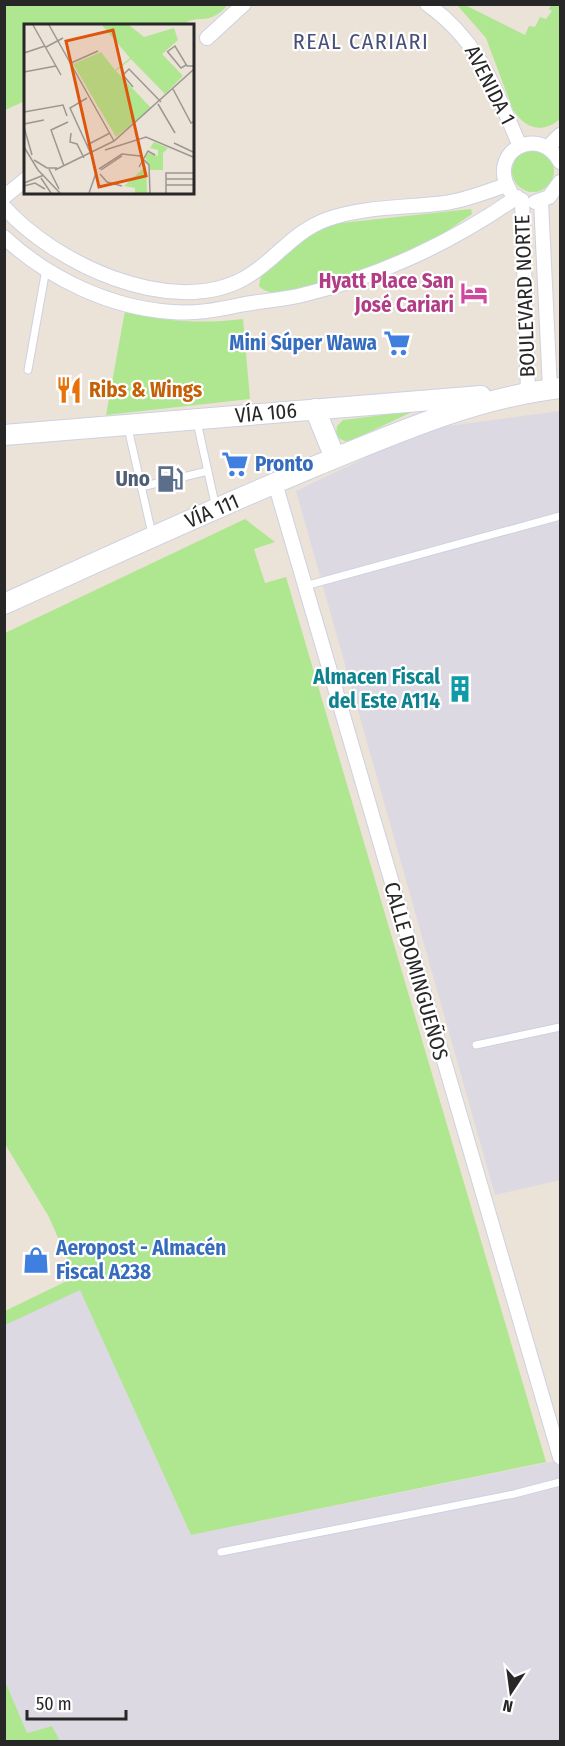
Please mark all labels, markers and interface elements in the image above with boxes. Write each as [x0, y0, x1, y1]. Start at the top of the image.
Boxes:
inset map [24, 24, 194, 194]
district label: REAL CARIARI [293, 28, 429, 55]
street label: AVENIDA 1 [459, 41, 521, 129]
street label: BOULEVARD NORTE [509, 214, 541, 378]
place label: Hyatt Place San José Cariari [319, 268, 454, 318]
hotel icon: Hyatt Place San José Cariari [459, 278, 489, 308]
supermarket icon: Mini Súper Wawa [382, 328, 412, 358]
place label: Mini Súper Wawa [229, 330, 377, 356]
restaurant icon: Ribs & Wings [54, 375, 84, 405]
place label: Ribs & Wings [89, 377, 202, 403]
street label: VÍA 106 [234, 397, 298, 429]
supermarket icon: Pronto [220, 449, 250, 479]
place label: Pronto [255, 451, 314, 477]
fuel station icon: Uno [155, 464, 185, 494]
place label: Uno [115, 466, 150, 492]
street label: VÍA 111 [181, 488, 243, 534]
place label: Almacen Fiscal del Este A114 [312, 664, 440, 714]
building icon: Almacen Fiscal del Este A114 [445, 674, 475, 704]
street label: CALLE DOMINGUEÑOS [378, 879, 454, 1063]
place label: Aeropost - Almacén Fiscal A238 [55, 1235, 226, 1285]
shop icon: Aeropost - Almacén Fiscal A238 [21, 1245, 51, 1275]
north arrow [481, 1662, 541, 1722]
scale bar [27, 1683, 126, 1721]
text: 50 m [36, 1693, 72, 1715]
text: N [501, 1696, 515, 1716]

